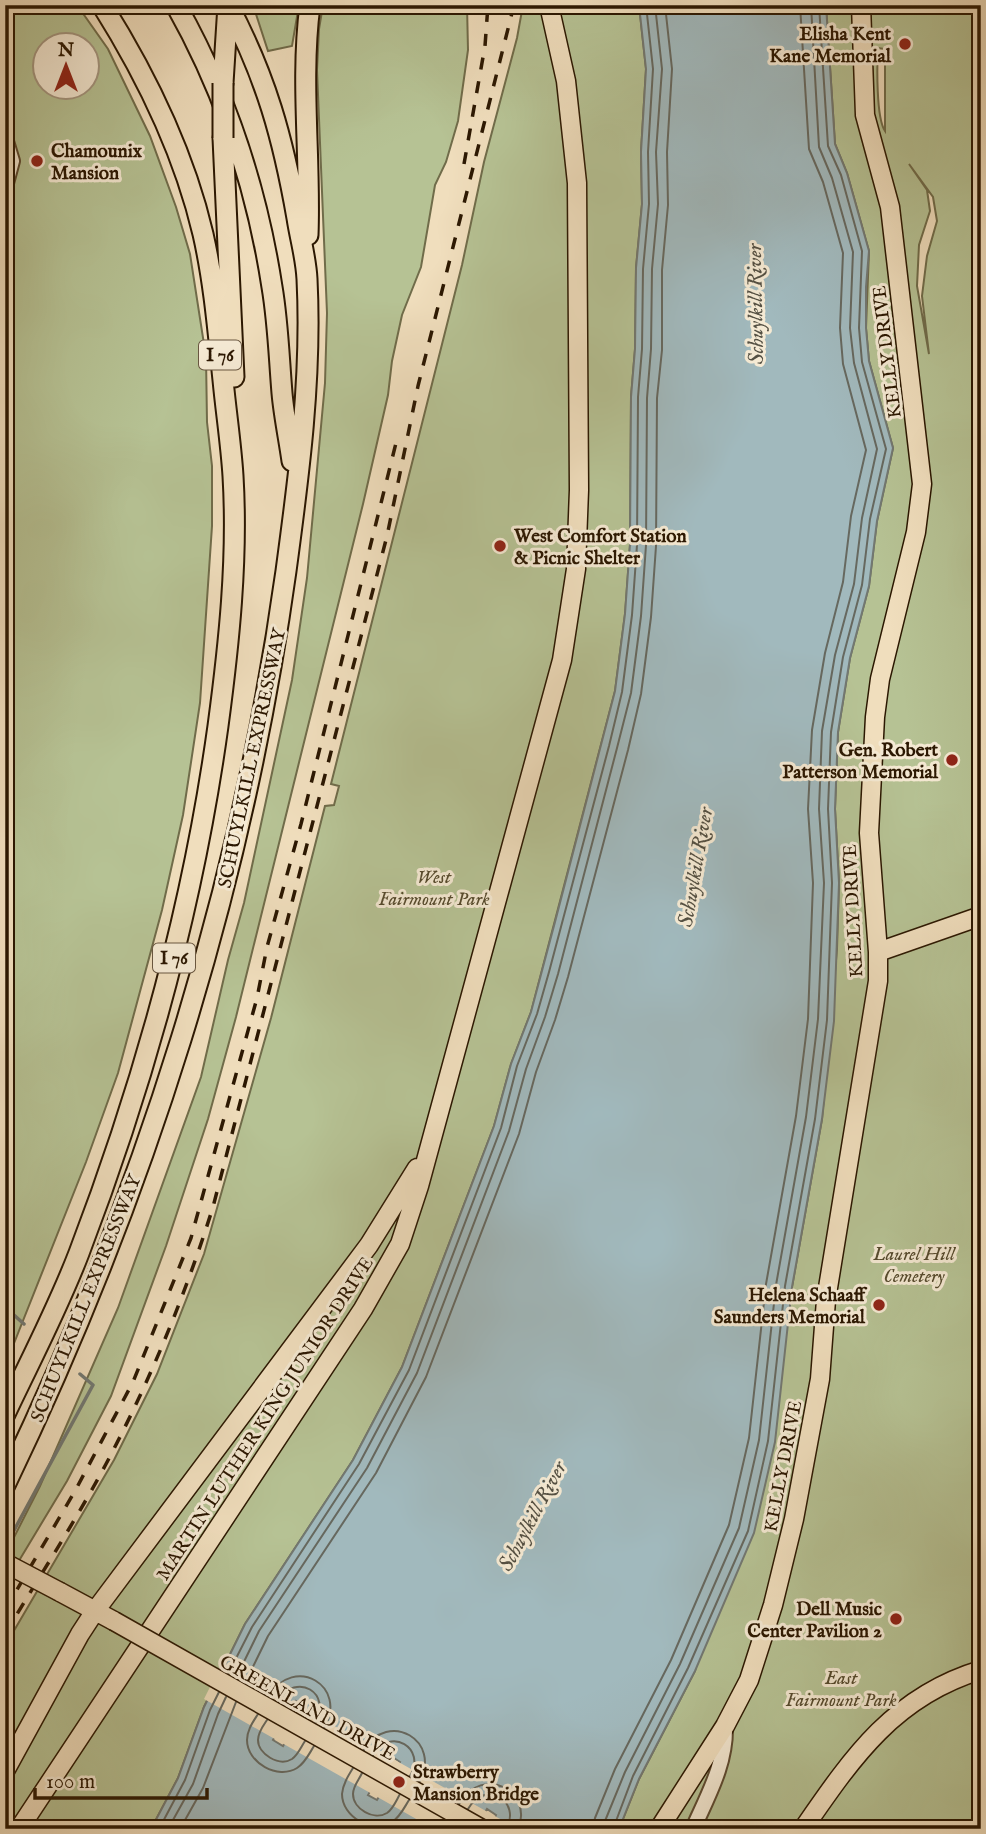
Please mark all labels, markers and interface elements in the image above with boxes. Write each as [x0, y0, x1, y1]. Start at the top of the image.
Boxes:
place label: Elisha Kent Kane Memorial [769, 23, 892, 69]
north arrow [32, 32, 102, 102]
marker: Elisha Kent Kane Memorial [897, 36, 913, 52]
text: N [57, 39, 75, 63]
place label: Chamounix Mansion [51, 140, 143, 186]
marker: Chamounix Mansion [29, 153, 45, 169]
water label: Schuylkill River [742, 243, 771, 365]
street label: KELLY DRIVE [868, 284, 908, 420]
road number: I 76 [199, 340, 241, 370]
place label: West Comfort Station & Picnic Shelter [513, 525, 687, 571]
marker: West Comfort Station & Picnic Shelter [492, 538, 508, 554]
street label: SCHUYLKILL EXPRESSWAY [214, 625, 292, 890]
place label: Gen. Robert Patterson Memorial [782, 739, 939, 785]
marker: Gen. Robert Patterson Memorial [944, 752, 960, 768]
water label: Schuylkill River [673, 805, 720, 929]
street label: KELLY DRIVE [839, 844, 869, 978]
park label: West Fairmount Park [378, 866, 490, 912]
road number: I 76 [153, 944, 195, 973]
street label: SCHUYLKILL EXPRESSWAY [26, 1170, 148, 1426]
park label: Laurel Hill Cemetery [872, 1243, 956, 1289]
street label: MARTIN LUTHER KING JUNIOR DRIVE [152, 1253, 380, 1586]
place label: Helena Schaaff Saunders Memorial [714, 1284, 868, 1330]
marker: Helena Schaaff Saunders Memorial [871, 1297, 887, 1313]
street label: KELLY DRIVE [759, 1399, 808, 1534]
water label: Schuylkill River [493, 1456, 574, 1576]
place label: Dell Music Center Pavilion 2 [747, 1598, 882, 1644]
marker: Dell Music Center Pavilion 2 [888, 1611, 904, 1627]
street label: GREENLAND DRIVE [215, 1650, 399, 1767]
park label: East Fairmount Park [785, 1667, 897, 1713]
scale bar [35, 1757, 206, 1801]
place label: Strawberry Mansion Bridge [413, 1761, 539, 1807]
text: 100 m [46, 1769, 95, 1796]
marker: Strawberry Mansion Bridge [391, 1774, 407, 1790]

